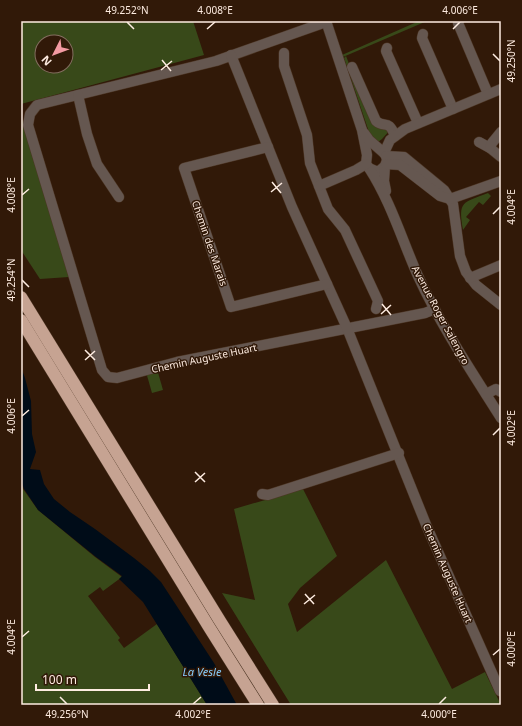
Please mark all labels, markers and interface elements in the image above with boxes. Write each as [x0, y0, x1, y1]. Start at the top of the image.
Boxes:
text: 49.252°N [105, 3, 149, 17]
text: 4.008°E [197, 3, 233, 17]
text: 4.006°E [442, 3, 478, 17]
north arrow [34, 34, 74, 74]
text: 49.250°N [504, 39, 518, 83]
text: N [38, 53, 55, 69]
text: 4.008°E [4, 177, 18, 213]
text: 4.004°E [504, 189, 518, 225]
street label: Chemin des Marais [189, 198, 231, 288]
text: 49.254°N [4, 258, 18, 302]
street label: Avenue Roger Salengro [409, 263, 473, 367]
street label: Chemin Auguste Huart [150, 340, 258, 376]
text: 4.006°E [4, 398, 18, 434]
text: 4.002°E [504, 410, 518, 446]
street label: Chemin Auguste Huart [420, 521, 476, 625]
text: 4.004°E [4, 619, 18, 655]
text: 4.000°E [504, 631, 518, 667]
water label: La Vesle [183, 664, 222, 679]
scale bar [36, 666, 149, 692]
text: 100 m [42, 671, 77, 688]
text: 49.256°N [45, 707, 89, 721]
text: 4.002°E [175, 707, 211, 721]
text: 4.000°E [421, 707, 457, 721]

